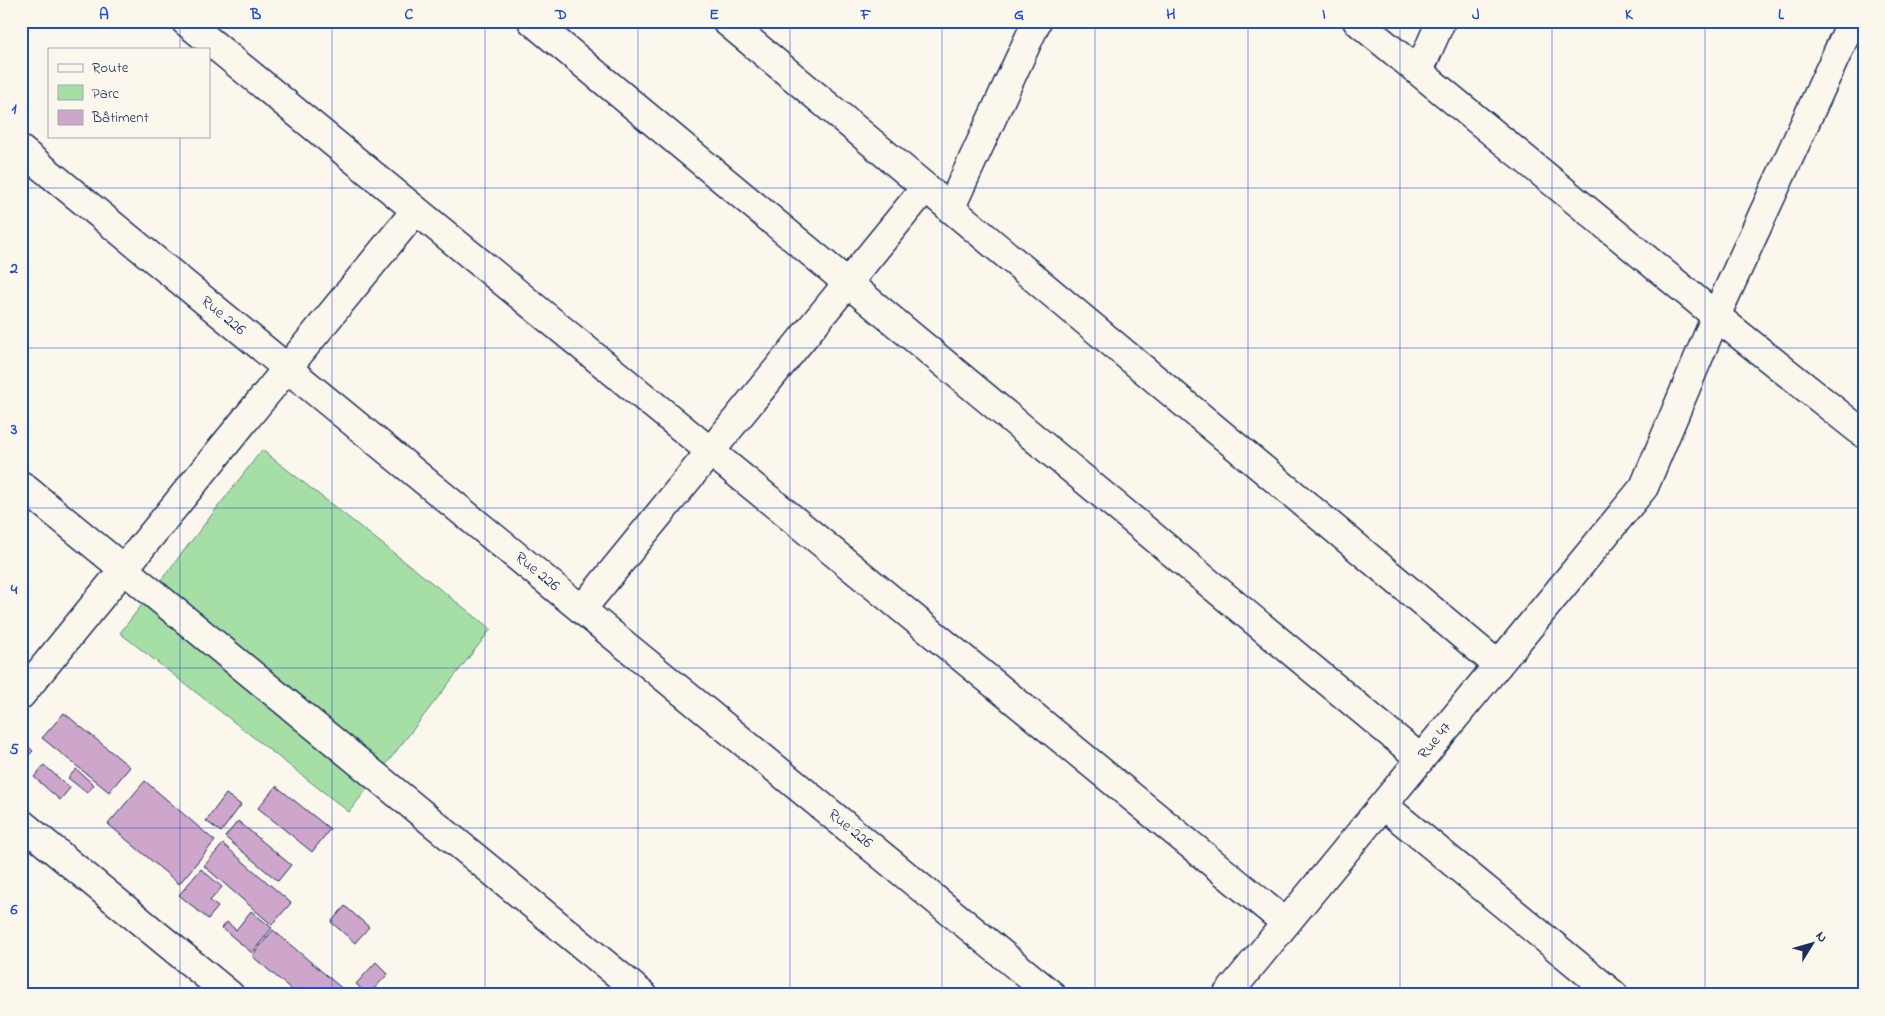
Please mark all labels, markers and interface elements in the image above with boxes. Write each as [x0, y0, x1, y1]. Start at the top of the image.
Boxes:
text: A [99, 3, 109, 27]
text: B [250, 3, 262, 27]
text: C [405, 3, 414, 27]
text: D [554, 3, 567, 27]
text: E [709, 3, 719, 27]
text: F [860, 3, 872, 27]
text: G [1014, 3, 1024, 27]
text: H [1166, 3, 1176, 27]
text: I [1322, 3, 1326, 27]
text: J [1472, 3, 1480, 27]
text: K [1625, 3, 1634, 27]
text: L [1778, 3, 1785, 27]
legend [48, 48, 210, 138]
text: Route [92, 57, 129, 79]
text: Parc [92, 83, 120, 105]
text: 1 [11, 97, 17, 121]
text: Bâtiment [91, 107, 149, 129]
text: 2 [9, 257, 18, 281]
street label: Rue 226 [195, 290, 251, 342]
text: 3 [10, 418, 18, 442]
street label: Rue 226 [509, 546, 565, 598]
text: 4 [10, 578, 18, 602]
street label: Rue 47 [1412, 717, 1458, 765]
text: 5 [9, 738, 19, 762]
street label: Rue 226 [822, 803, 878, 855]
text: 6 [9, 898, 18, 922]
north arrow [1788, 918, 1838, 968]
text: N [1810, 927, 1832, 947]

